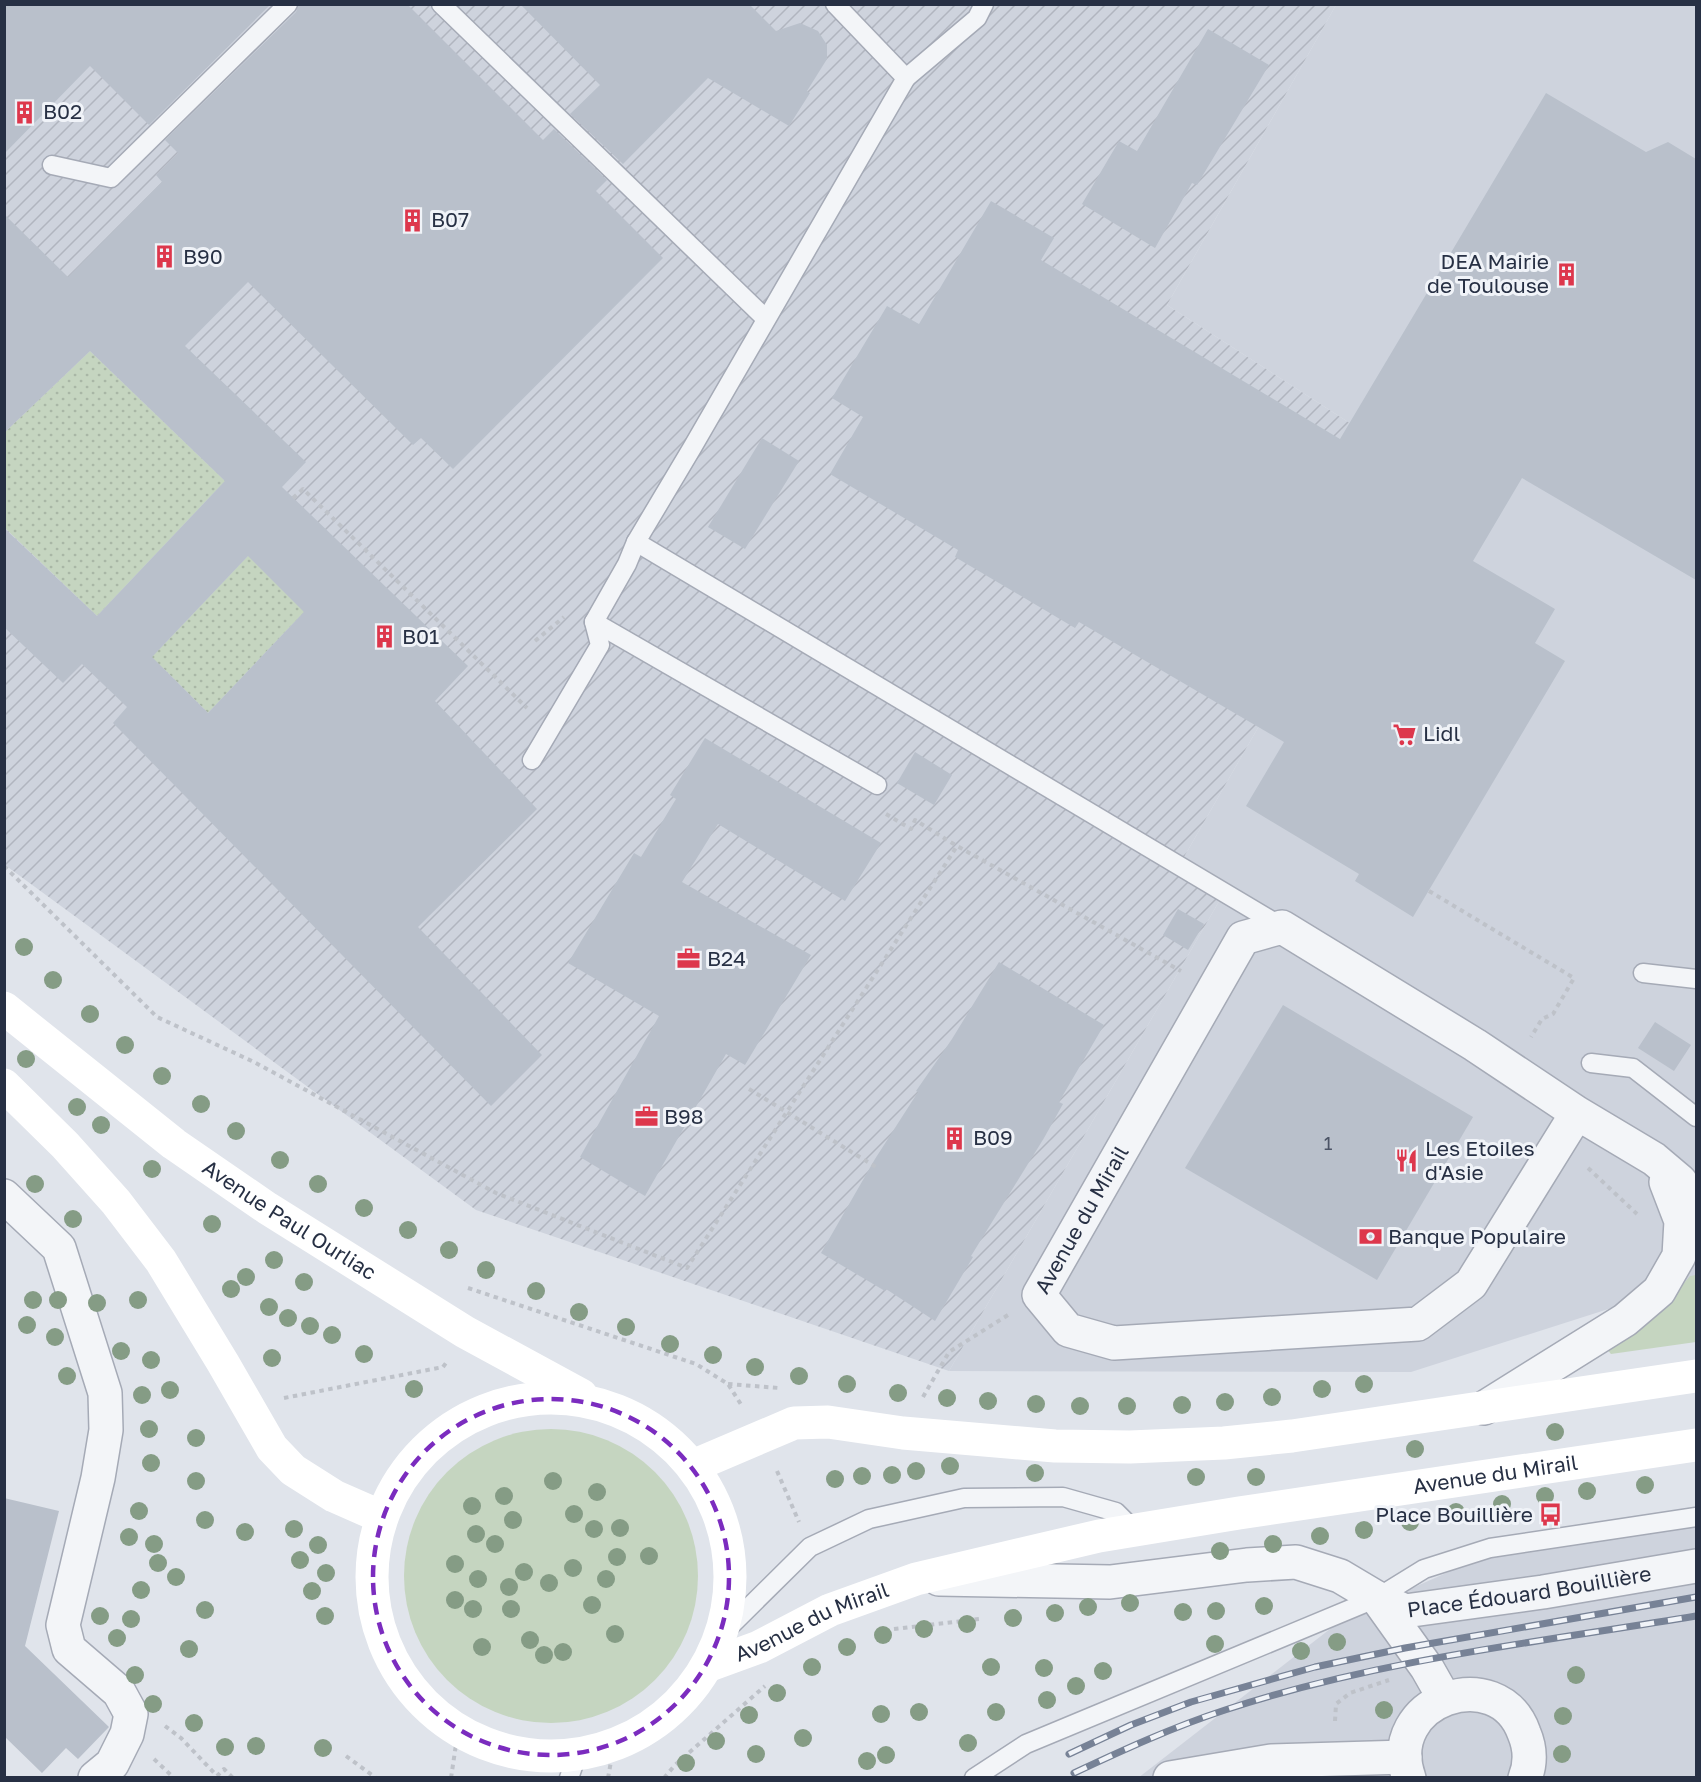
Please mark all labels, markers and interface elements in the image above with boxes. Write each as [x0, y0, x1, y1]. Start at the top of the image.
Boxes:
place label: B02 [43, 98, 82, 124]
building icon: B02 [12, 99, 38, 125]
place label: B07 [431, 206, 469, 232]
building icon: B07 [400, 207, 426, 233]
place label: B90 [183, 243, 223, 269]
building icon: B90 [152, 244, 178, 270]
place label: DEA Mairie de Toulouse [1427, 248, 1549, 298]
building icon: DEA Mairie de Toulouse [1554, 261, 1580, 287]
place label: B01 [402, 623, 439, 649]
building icon: B01 [371, 624, 397, 650]
place label: Lidl [1423, 720, 1460, 746]
supermarket icon: Lidl [1392, 721, 1418, 747]
place label: B24 [707, 945, 746, 971]
office icon: B24 [676, 946, 702, 972]
place label: B98 [664, 1103, 704, 1129]
office icon: B98 [633, 1104, 659, 1130]
place label: B09 [973, 1124, 1013, 1150]
building icon: B09 [942, 1125, 968, 1151]
house number: 1 [1324, 1132, 1333, 1154]
place label: Les Etoiles d'Asie [1425, 1135, 1535, 1185]
street label: Avenue du Mirail [1029, 1141, 1134, 1298]
restaurant icon: Les Etoiles d'Asie [1394, 1148, 1420, 1174]
street label: Avenue Paul Ourliac [198, 1154, 381, 1285]
place label: Banque Populaire [1388, 1223, 1566, 1249]
bank icon: Banque Populaire [1357, 1224, 1383, 1250]
street label: Avenue du Mirail [1411, 1449, 1579, 1499]
place label: Place Bouillière [1375, 1501, 1533, 1527]
bus stop icon: Place Bouillière [1538, 1502, 1564, 1528]
street label: Place Édouard Bouillière [1405, 1560, 1653, 1623]
street label: Avenue du Mirail [731, 1576, 892, 1667]

